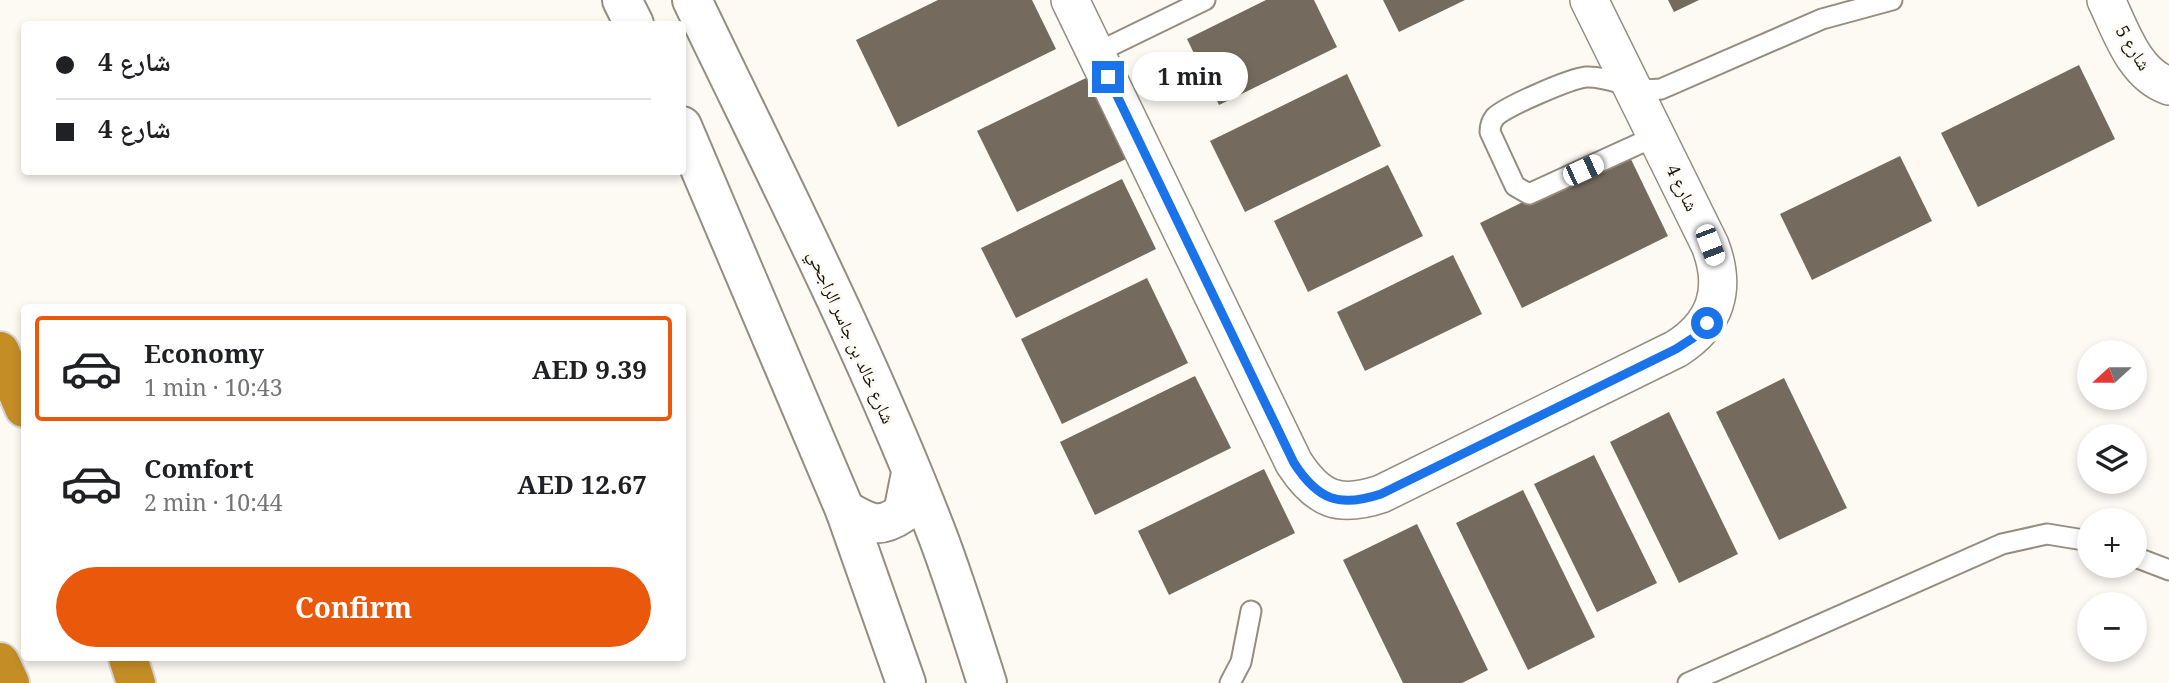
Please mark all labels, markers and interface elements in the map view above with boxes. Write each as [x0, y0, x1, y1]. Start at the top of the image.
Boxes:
street label: شارع 5 [2111, 20, 2157, 75]
text: شارع 4 [98, 43, 171, 79]
callout: 1 min [1132, 52, 1248, 102]
text: 1 min [1157, 60, 1223, 92]
route end [1092, 61, 1124, 93]
text: شارع 4 [98, 110, 171, 146]
car [1560, 152, 1607, 188]
street label: شارع 4 [1661, 160, 1704, 215]
car [1693, 222, 1728, 268]
street label: شارع خالد بن جاسر الراجحي [800, 246, 901, 429]
route start [1691, 307, 1723, 339]
text: Economy [144, 335, 264, 371]
icon: car [60, 337, 123, 400]
north arrow [2077, 340, 2147, 410]
map controls [2077, 340, 2147, 662]
text: AED 9.39 [532, 351, 647, 387]
text: 1 min · 10:43 [144, 371, 282, 403]
button: layers [2077, 424, 2147, 494]
text: Comfort [144, 450, 254, 486]
icon: car [60, 452, 123, 515]
text: AED 12.67 [517, 466, 647, 502]
text: 2 min · 10:44 [144, 486, 282, 518]
button: + [2077, 508, 2147, 578]
button: Confirm [56, 567, 651, 647]
button: − [2077, 592, 2147, 662]

